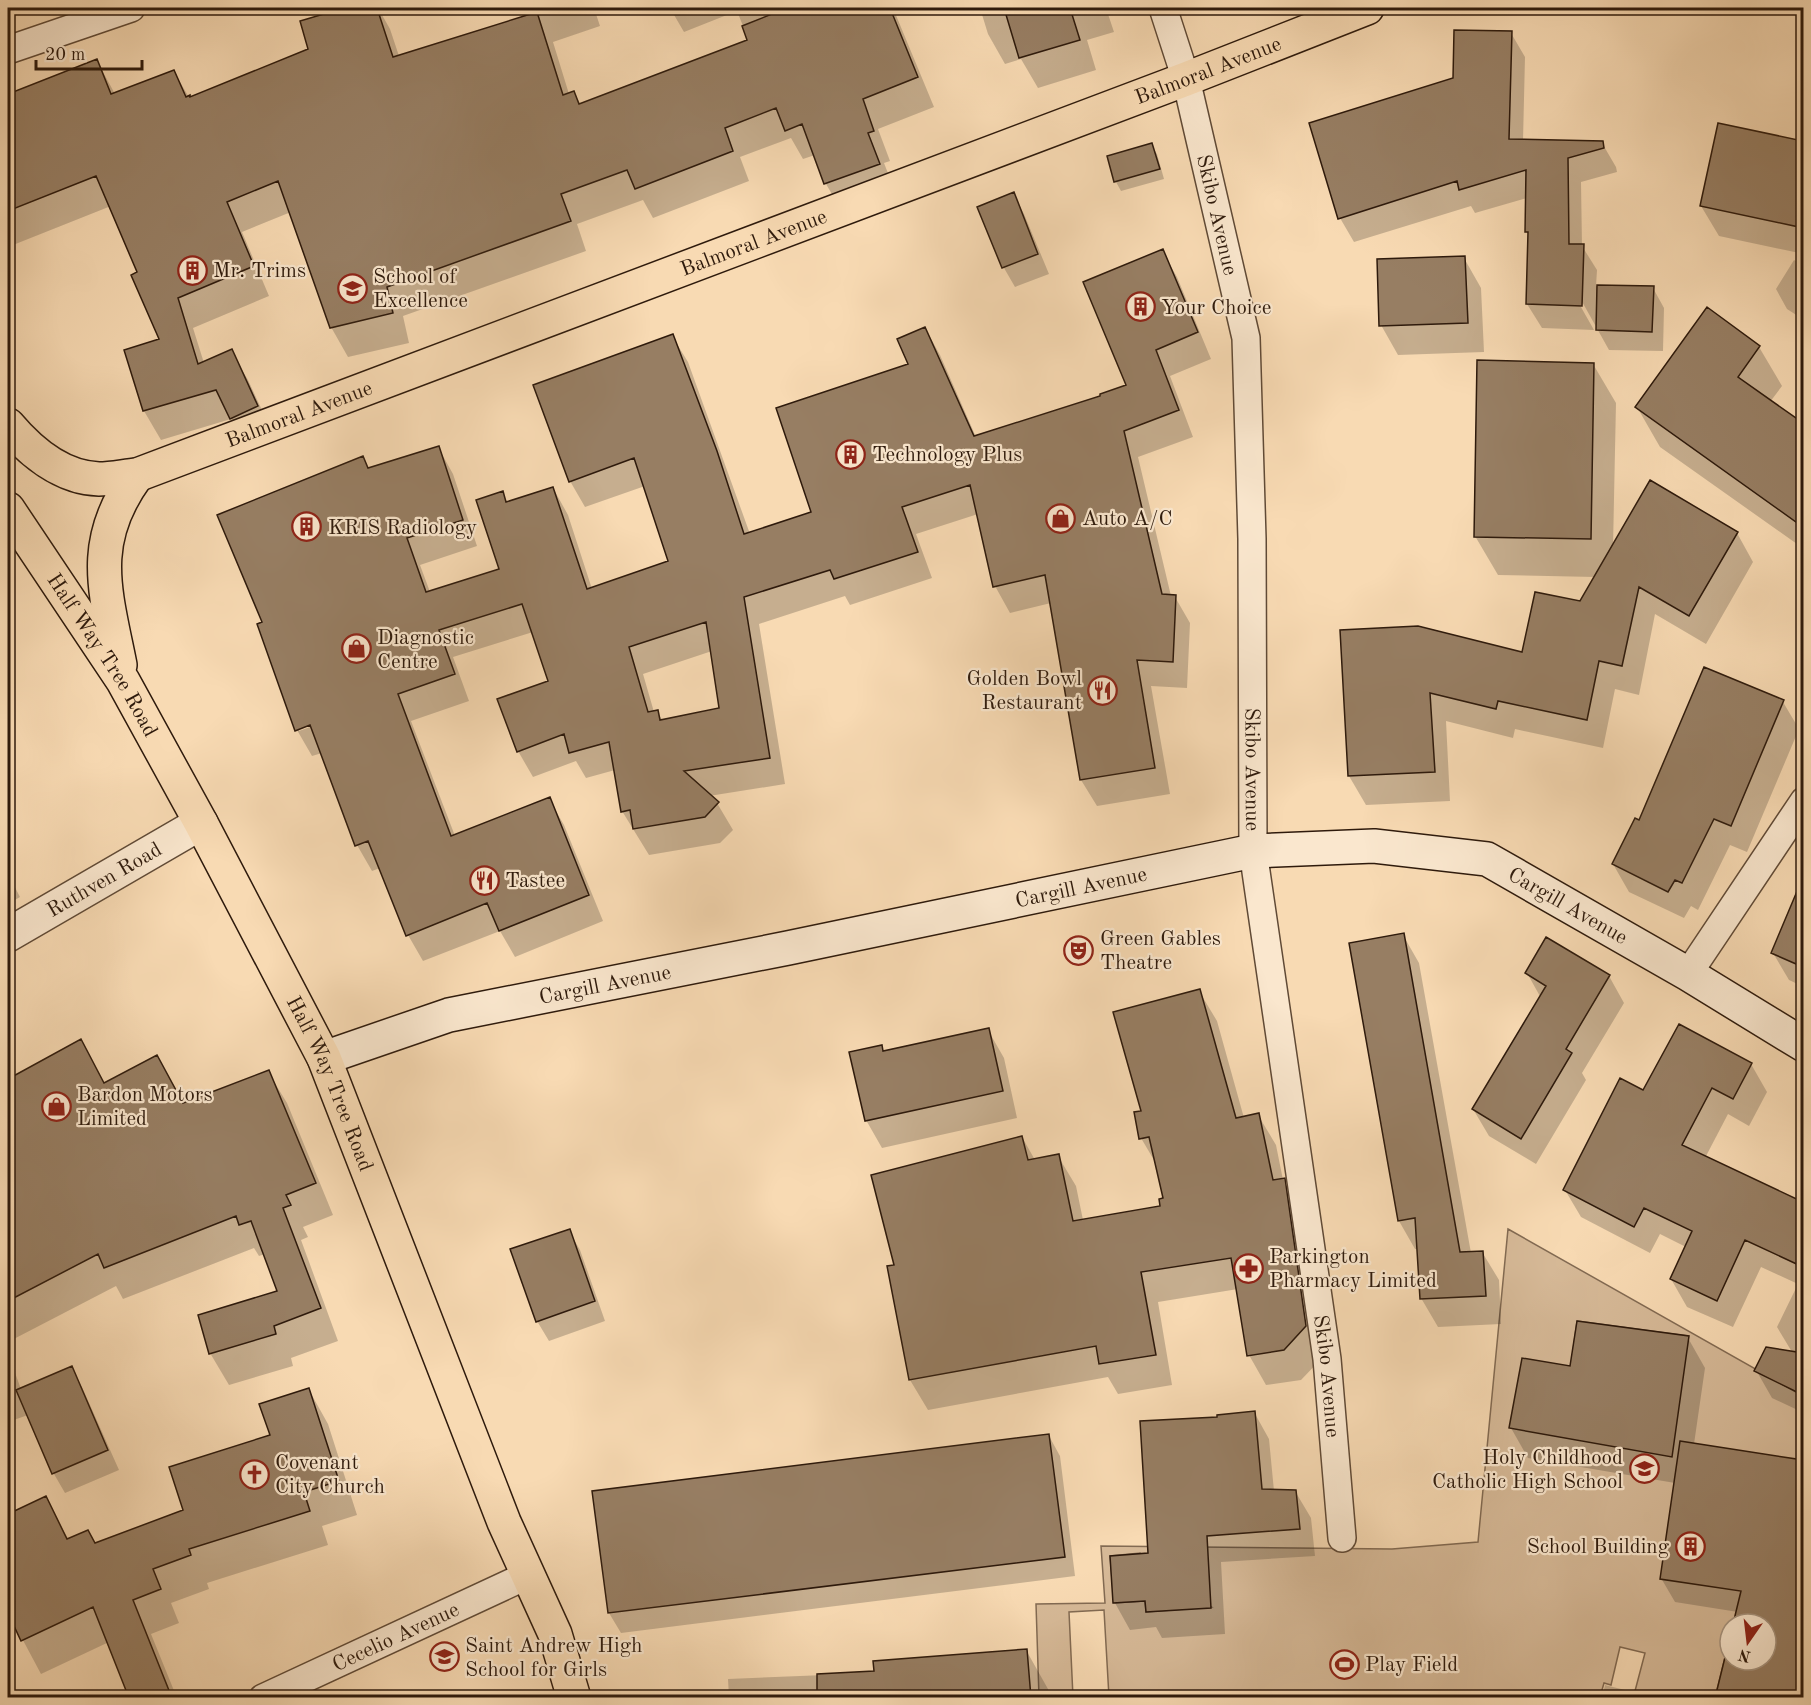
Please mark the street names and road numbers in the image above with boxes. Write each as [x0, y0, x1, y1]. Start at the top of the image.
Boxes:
street label: Balmoral Avenue [1132, 34, 1285, 109]
street label: Skibo Avenue [1192, 153, 1240, 278]
street label: Balmoral Avenue [678, 207, 830, 281]
street label: Balmoral Avenue [223, 378, 375, 453]
street label: Half Way Tree Road [42, 570, 161, 741]
street label: Skibo Avenue [1241, 708, 1262, 831]
street label: Ruthven Road [44, 839, 166, 922]
street label: Cargill Avenue [1013, 864, 1149, 912]
street label: Cargill Avenue [1504, 864, 1631, 949]
street label: Cargill Avenue [537, 962, 673, 1009]
street label: Half Way Tree Road [282, 993, 376, 1175]
street label: Skibo Avenue [1309, 1314, 1343, 1439]
street label: Cecelio Avenue [330, 1600, 463, 1676]

